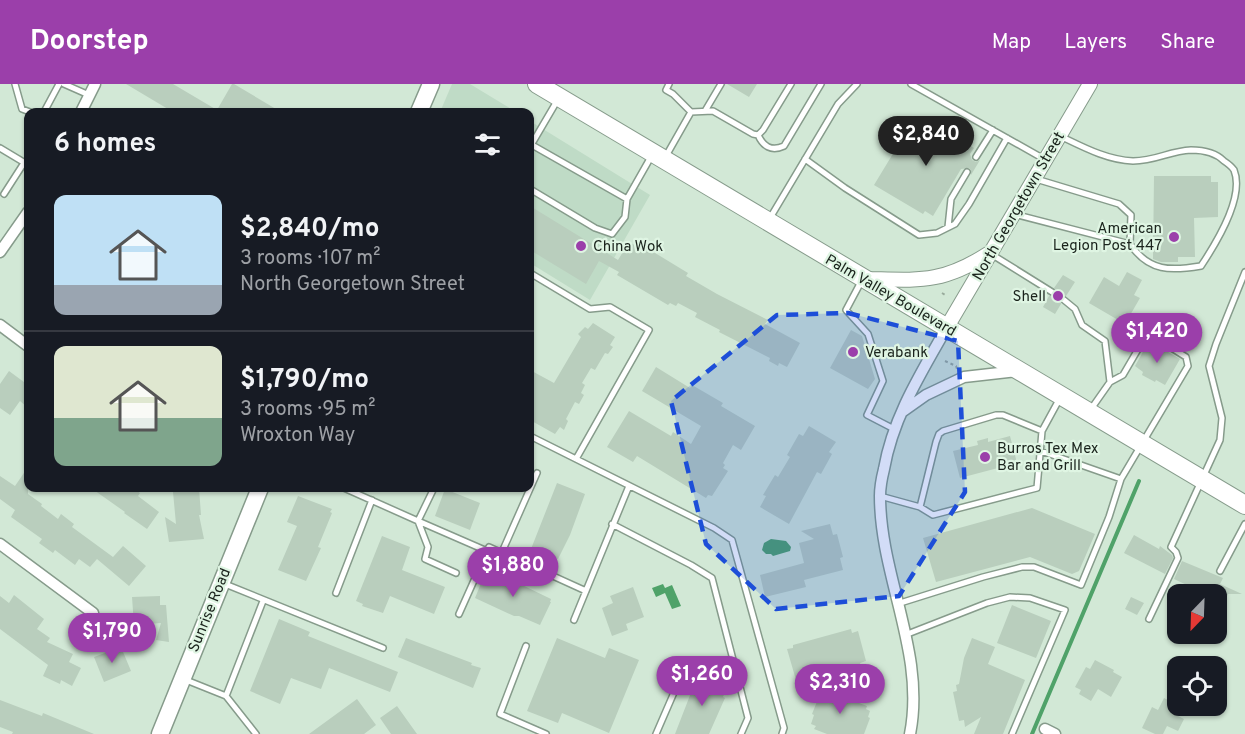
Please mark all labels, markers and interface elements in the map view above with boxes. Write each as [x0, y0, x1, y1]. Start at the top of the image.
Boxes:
text: Doorstep [30, 24, 149, 60]
text: Map [992, 29, 1031, 56]
text: Layers [1064, 29, 1127, 56]
text: Share [1160, 29, 1215, 56]
pin: $2,840 [877, 116, 975, 167]
text: $2,840 [892, 122, 960, 148]
text: 6 homes [54, 128, 156, 161]
icon: filters [471, 128, 504, 161]
street label: North Georgetown Street [969, 129, 1070, 285]
text: $2,840/mo [240, 213, 380, 246]
icon: home [102, 219, 174, 291]
place label: American Legion Post 447 [1053, 220, 1162, 256]
marker: American Legion Post 447 [1167, 230, 1181, 244]
place label: China Wok [593, 238, 663, 257]
marker: China Wok [574, 239, 588, 253]
text: 3 rooms · 107 m² [240, 246, 381, 272]
street label: Palm Valley Boulevard [821, 251, 959, 342]
text: North Georgetown Street [240, 272, 465, 298]
place label: Shell [1012, 288, 1046, 307]
marker: Shell [1051, 289, 1065, 303]
pin: $1,420 [1108, 313, 1206, 364]
text: $1,420 [1125, 319, 1189, 345]
place label: Verabank [865, 344, 928, 363]
marker: Verabank [846, 345, 860, 359]
text: $1,790/mo [240, 364, 369, 397]
icon: home [102, 370, 174, 442]
text: 3 rooms · 95 m² [240, 397, 376, 423]
text: Wroxton Way [240, 423, 355, 449]
place label: Burros Tex Mex Bar and Grill [997, 440, 1099, 476]
marker: Burros Tex Mex Bar and Grill [978, 450, 992, 464]
pin: $1,880 [464, 547, 562, 598]
text: $1,880 [481, 553, 545, 579]
street label: Sunrise Road [185, 566, 236, 655]
north arrow [1167, 584, 1227, 644]
map controls [1167, 584, 1227, 716]
pin: $1,790 [63, 613, 161, 664]
text: $1,790 [82, 619, 142, 645]
pin: $1,260 [653, 656, 751, 707]
button: locate [1167, 656, 1227, 716]
text: $1,260 [671, 662, 733, 688]
pin: $2,310 [791, 664, 889, 715]
text: $2,310 [809, 670, 871, 696]

